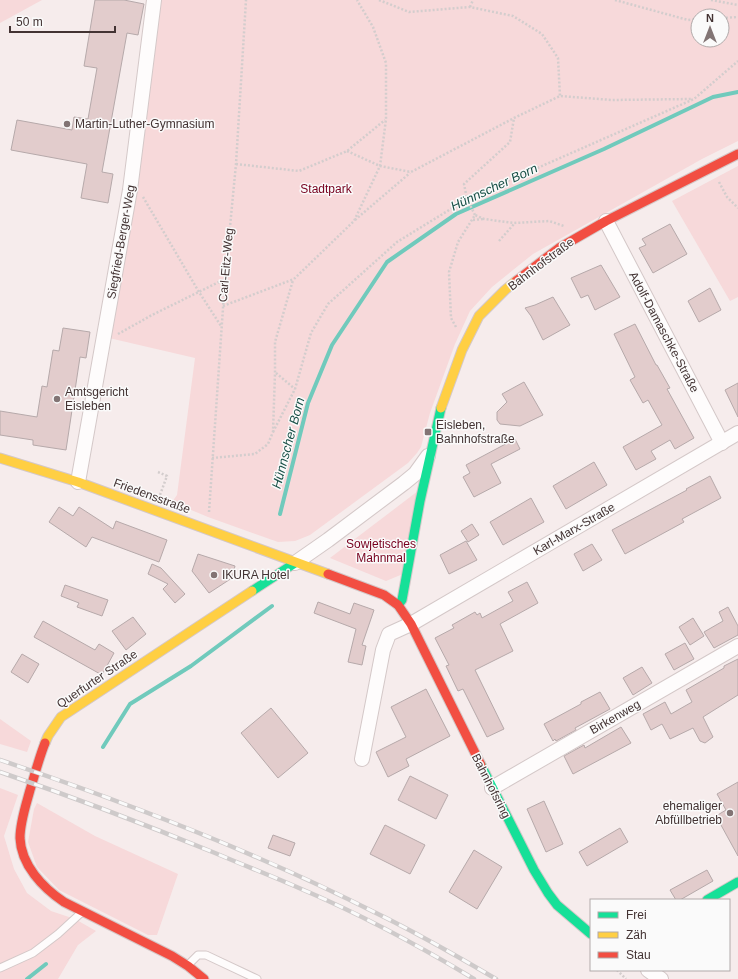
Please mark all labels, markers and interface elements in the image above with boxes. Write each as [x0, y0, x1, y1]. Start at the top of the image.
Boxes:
scale bar [10, 8, 115, 34]
north arrow [690, 8, 730, 48]
text: N [706, 12, 714, 24]
text: 50 m [16, 15, 43, 29]
place label: Martin-Luther-Gymnasium [75, 117, 214, 131]
marker: Martin-Luther-Gymnasium [62, 119, 72, 129]
water label: Hünnscher Born [448, 160, 540, 214]
park label: Stadtpark [300, 182, 353, 196]
street label: Siegfried-Berger-Weg [104, 184, 138, 300]
street label: Carl-Eitz-Weg [216, 227, 236, 303]
street label: Bahnhofstraße [505, 235, 577, 293]
street label: Adolf-Damaschke-Straße [626, 269, 702, 395]
place label: Amtsgericht Eisleben [65, 385, 129, 413]
marker: Amtsgericht Eisleben [52, 394, 62, 404]
water label: Hünnscher Born [269, 396, 307, 490]
place label: Eisleben, Bahnhofstraße [436, 418, 515, 446]
marker: Eisleben, Bahnhofstraße [423, 427, 433, 437]
street label: Friedensstraße [112, 476, 193, 516]
street label: Karl-Marx-Straße [531, 500, 618, 558]
park label: Sowjetisches Mahnmal [346, 537, 416, 565]
place label: IKURA Hotel [222, 568, 289, 582]
marker: IKURA Hotel [209, 570, 219, 580]
street label: Querfurter Straße [54, 647, 140, 711]
street label: Birkenweg [587, 697, 643, 737]
street label: Bahnhofsring [469, 751, 513, 821]
place label: ehemaliger Abfüllbetrieb [655, 799, 722, 827]
marker: ehemaliger Abfüllbetrieb [725, 808, 735, 818]
legend [590, 899, 730, 971]
text: Frei [626, 908, 647, 922]
text: Zäh [626, 928, 647, 942]
text: Stau [626, 948, 651, 962]

